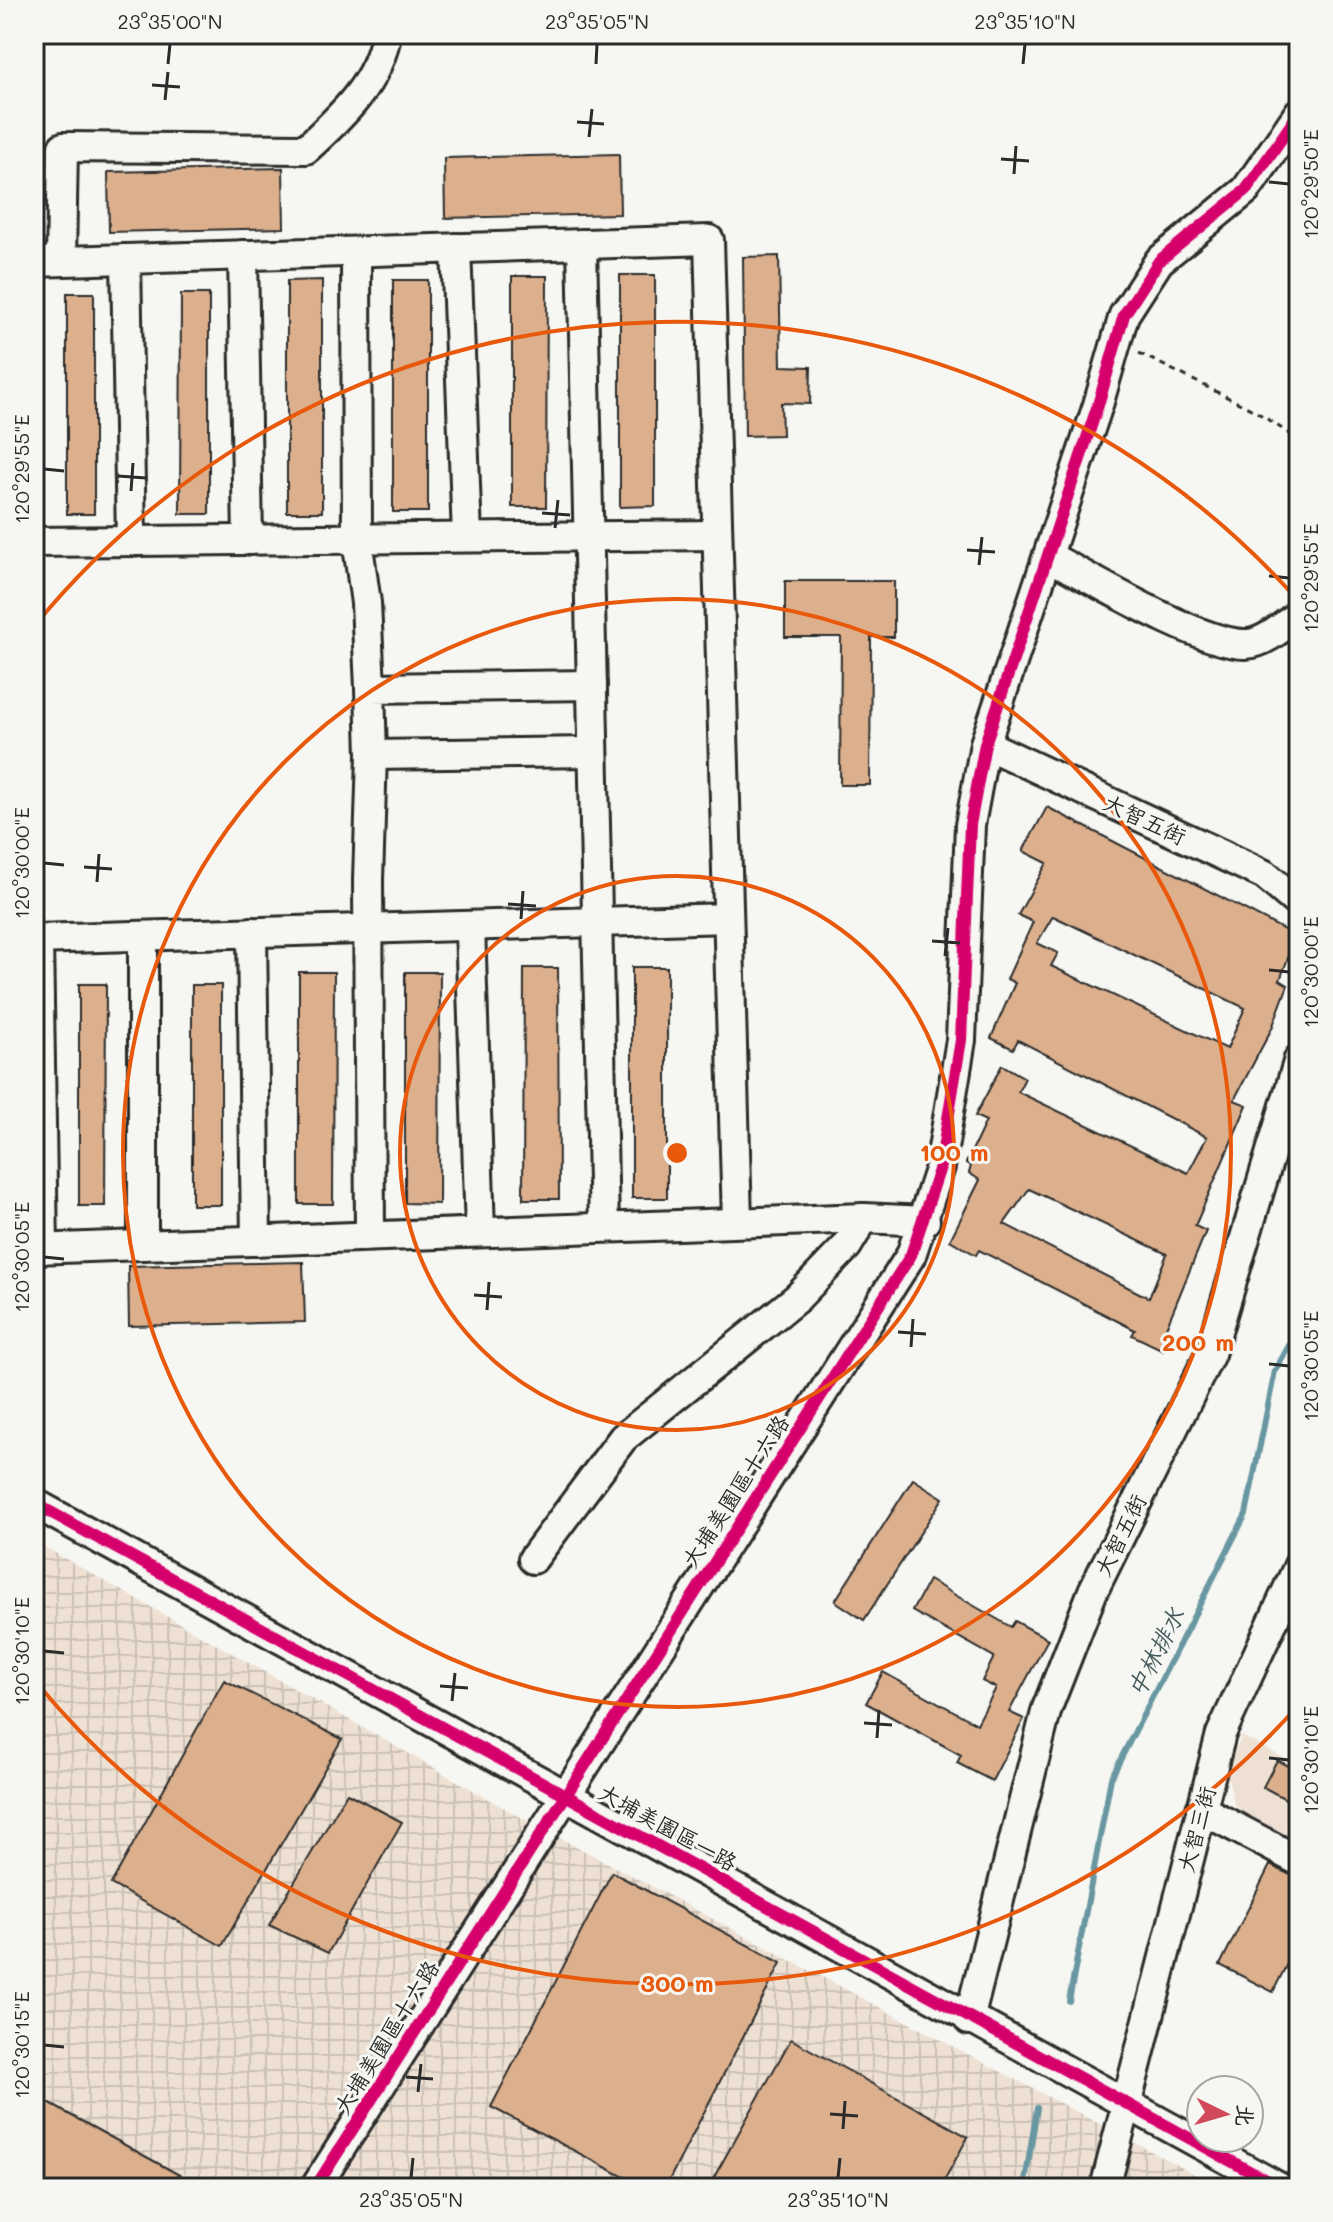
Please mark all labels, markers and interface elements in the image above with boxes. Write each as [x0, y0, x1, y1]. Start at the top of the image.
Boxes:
text: 23°35'00"N [118, 8, 222, 34]
text: 23°35'05"N [545, 8, 649, 34]
text: 23°35'10"N [974, 8, 1076, 34]
text: 120°29'50"E [1297, 129, 1323, 239]
text: 120°29'55"E [8, 414, 34, 524]
text: 120°29'55"E [1297, 523, 1323, 633]
street label: 大智五街 [1099, 787, 1191, 851]
text: 120°30'00"E [8, 807, 34, 919]
text: 120°30'00"E [1297, 916, 1323, 1028]
text: 100 m [919, 1136, 989, 1167]
centre of rings [663, 1139, 691, 1167]
text: 120°30'05"E [8, 1201, 34, 1313]
text: 120°30'05"E [1297, 1310, 1323, 1422]
text: 200 m [1162, 1326, 1234, 1357]
street label: 大埔美園區十六路 [675, 1409, 795, 1573]
street label: 大智五街 [1088, 1489, 1152, 1581]
text: 120°30'10"E [8, 1597, 34, 1705]
water label: 中林排水 [1119, 1601, 1191, 1702]
text: 120°30'10"E [1297, 1706, 1323, 1814]
street label: 大埔美園區一路 [594, 1777, 742, 1877]
street label: 大智三街 [1171, 1783, 1221, 1875]
street label: 大埔美園區十六路 [327, 1955, 445, 2119]
text: 300 m [641, 1967, 713, 1998]
text: 120°30'15"E [8, 1991, 34, 2099]
north arrow [1185, 2074, 1265, 2154]
text: 北 [1230, 2104, 1261, 2128]
text: 23°35'05"N [359, 2186, 463, 2212]
text: 23°35'10"N [787, 2186, 889, 2212]

